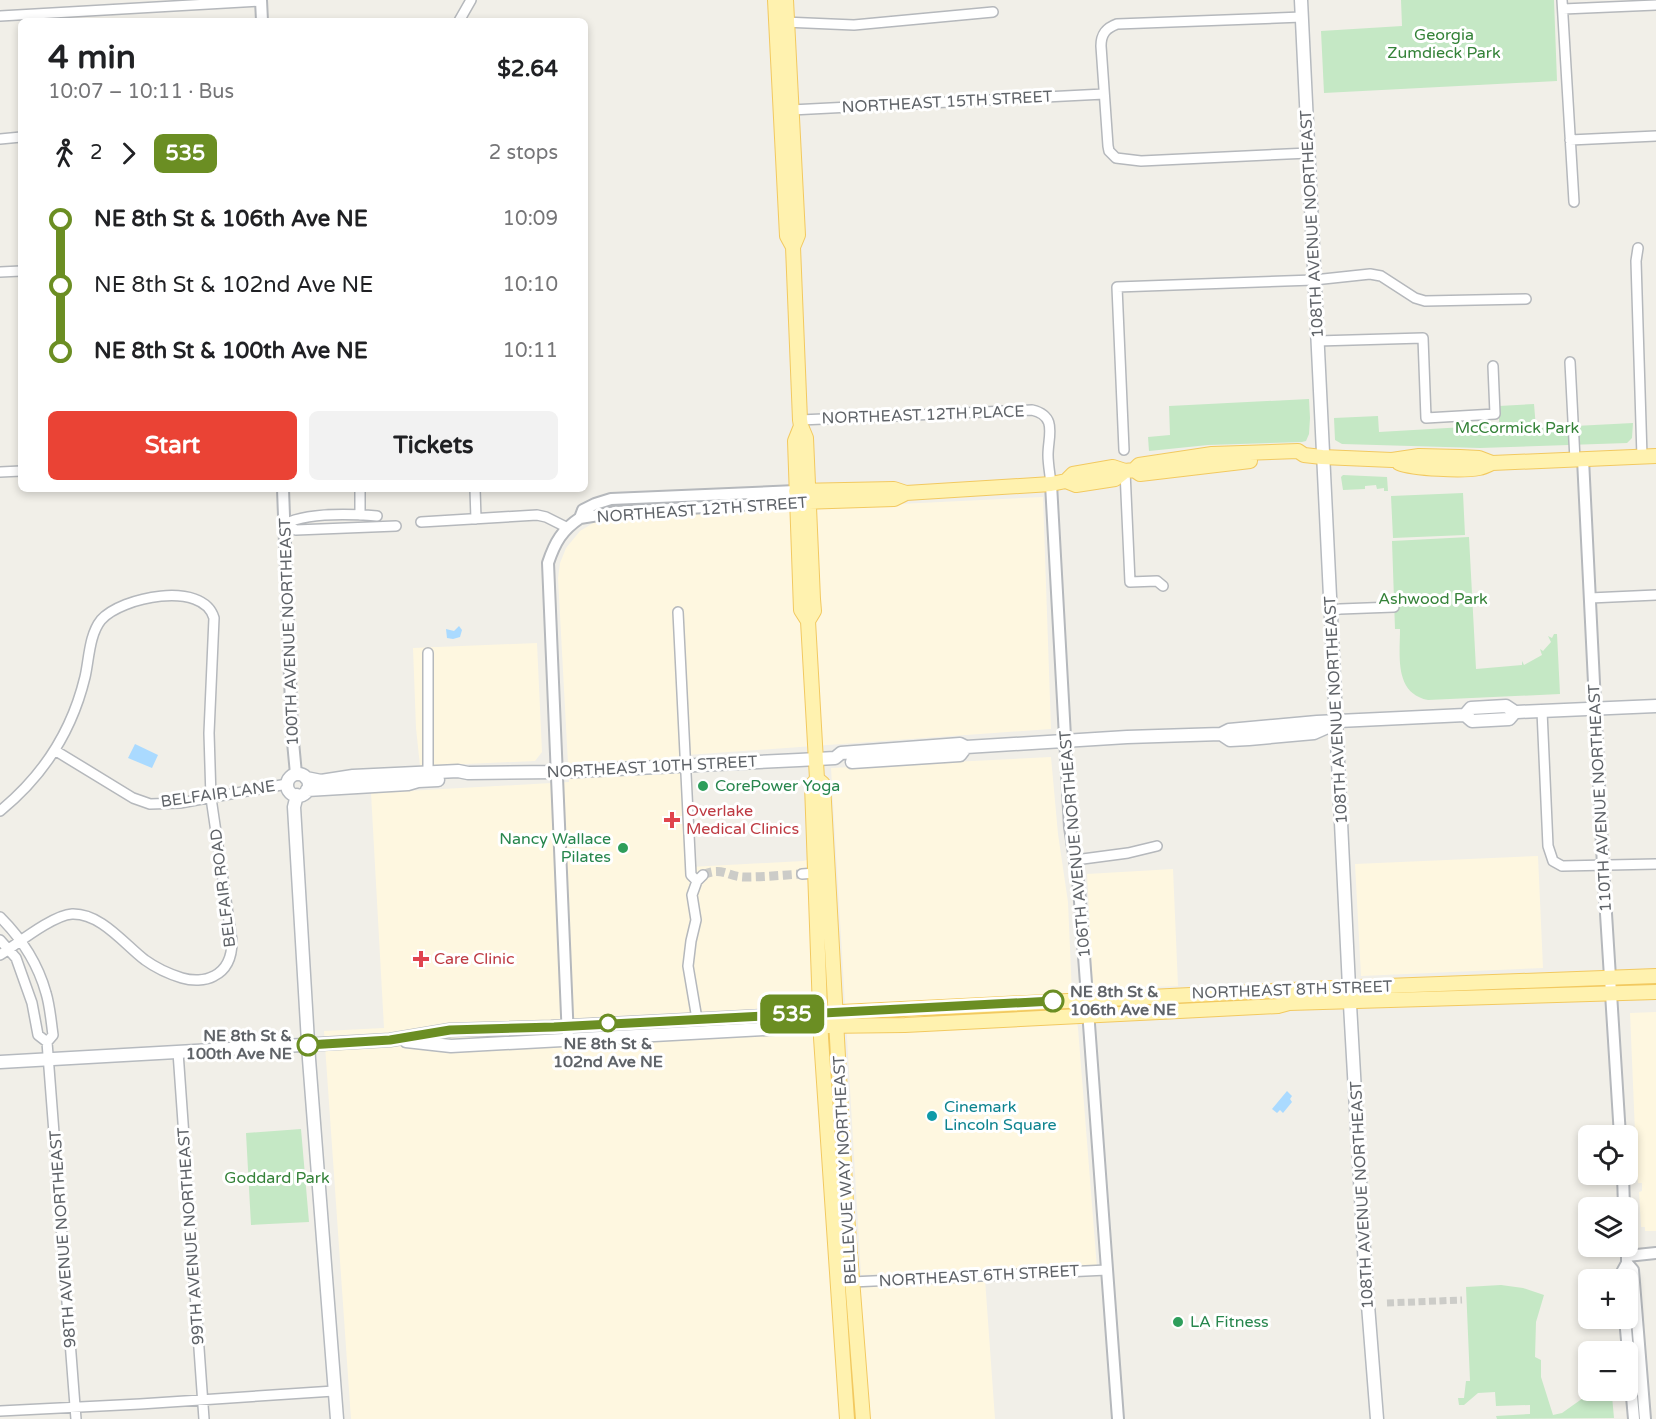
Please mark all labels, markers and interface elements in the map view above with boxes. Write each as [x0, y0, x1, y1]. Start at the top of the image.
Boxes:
park label: Georgia Zumdieck Park [1387, 25, 1501, 63]
text: 4 min [48, 38, 136, 77]
text: $2.64 [497, 56, 558, 82]
text: 10:07 – 10:11 · Bus [48, 80, 234, 104]
street label: NORTHEAST 15TH STREET [841, 86, 1053, 118]
street label: 108TH AVENUE NORTHEAST [1296, 109, 1328, 338]
icon: walk [48, 137, 81, 170]
icon: forward [112, 137, 145, 170]
text: 2 [90, 141, 103, 165]
text: 535 [166, 141, 205, 166]
text: 2 stops [489, 141, 558, 165]
text: NE 8th St & 106th Ave NE [94, 206, 368, 232]
text: 10:09 [503, 207, 558, 231]
text: NE 8th St & 102nd Ave NE [94, 272, 373, 298]
text: 10:10 [503, 273, 558, 297]
text: NE 8th St & 100th Ave NE [94, 338, 368, 364]
text: 10:11 [503, 339, 558, 363]
street label: NORTHEAST 12TH PLACE [821, 401, 1025, 429]
button: Start [48, 411, 297, 480]
button: Tickets [309, 411, 558, 480]
park label: McCormick Park [1455, 418, 1580, 438]
street label: NORTHEAST 12TH STREET [596, 493, 808, 527]
street label: 100TH AVENUE NORTHEAST [275, 517, 303, 746]
park label: Ashwood Park [1378, 589, 1488, 609]
street label: 108TH AVENUE NORTHEAST [1320, 595, 1352, 824]
street label: 110TH AVENUE NORTHEAST [1584, 683, 1616, 912]
street label: 106TH AVENUE NORTHEAST [1055, 729, 1095, 959]
street label: NORTHEAST 10TH STREET [546, 751, 758, 783]
street label: BELFAIR LANE [159, 776, 277, 812]
place label: CorePower Yoga [715, 776, 840, 796]
marker: CorePower Yoga [696, 779, 710, 793]
place label: Overlake Medical Clinics [686, 801, 799, 839]
marker: Overlake Medical Clinics [663, 811, 681, 829]
street label: BELFAIR ROAD [206, 827, 240, 949]
place label: Nancy Wallace Pilates [499, 829, 611, 867]
marker: Nancy Wallace Pilates [616, 841, 630, 855]
place label: Care Clinic [434, 949, 515, 969]
marker: Care Clinic [412, 950, 430, 968]
street label: NORTHEAST 8TH STREET [1191, 976, 1393, 1004]
place label: NE 8th St & 106th Ave NE [1070, 982, 1176, 1020]
marker: NE 8th St & 106th Ave NE [1042, 990, 1064, 1012]
line badge: 535 [758, 994, 826, 1034]
text: 535 [772, 1002, 812, 1027]
marker: NE 8th St & 102nd Ave NE [599, 1014, 617, 1032]
place label: NE 8th St & 100th Ave NE [186, 1026, 292, 1064]
marker: NE 8th St & 100th Ave NE [297, 1034, 319, 1056]
place label: NE 8th St & 102nd Ave NE [553, 1034, 663, 1072]
street label: BELLEVUE WAY NORTHEAST [829, 1055, 861, 1285]
street label: 108TH AVENUE NORTHEAST [1346, 1080, 1378, 1309]
place label: Cinemark Lincoln Square [944, 1097, 1057, 1135]
marker: Cinemark Lincoln Square [925, 1109, 939, 1123]
map controls [1578, 1125, 1638, 1401]
button: locate [1578, 1125, 1638, 1185]
street label: 99TH AVENUE NORTHEAST [173, 1126, 209, 1346]
street label: 98TH AVENUE NORTHEAST [45, 1129, 81, 1349]
park label: Goddard Park [224, 1168, 330, 1188]
button: layers [1578, 1197, 1638, 1257]
street label: NORTHEAST 6TH STREET [878, 1261, 1080, 1291]
button: + [1578, 1269, 1638, 1329]
place label: LA Fitness [1190, 1312, 1269, 1332]
marker: LA Fitness [1171, 1315, 1185, 1329]
button: − [1578, 1341, 1638, 1401]

